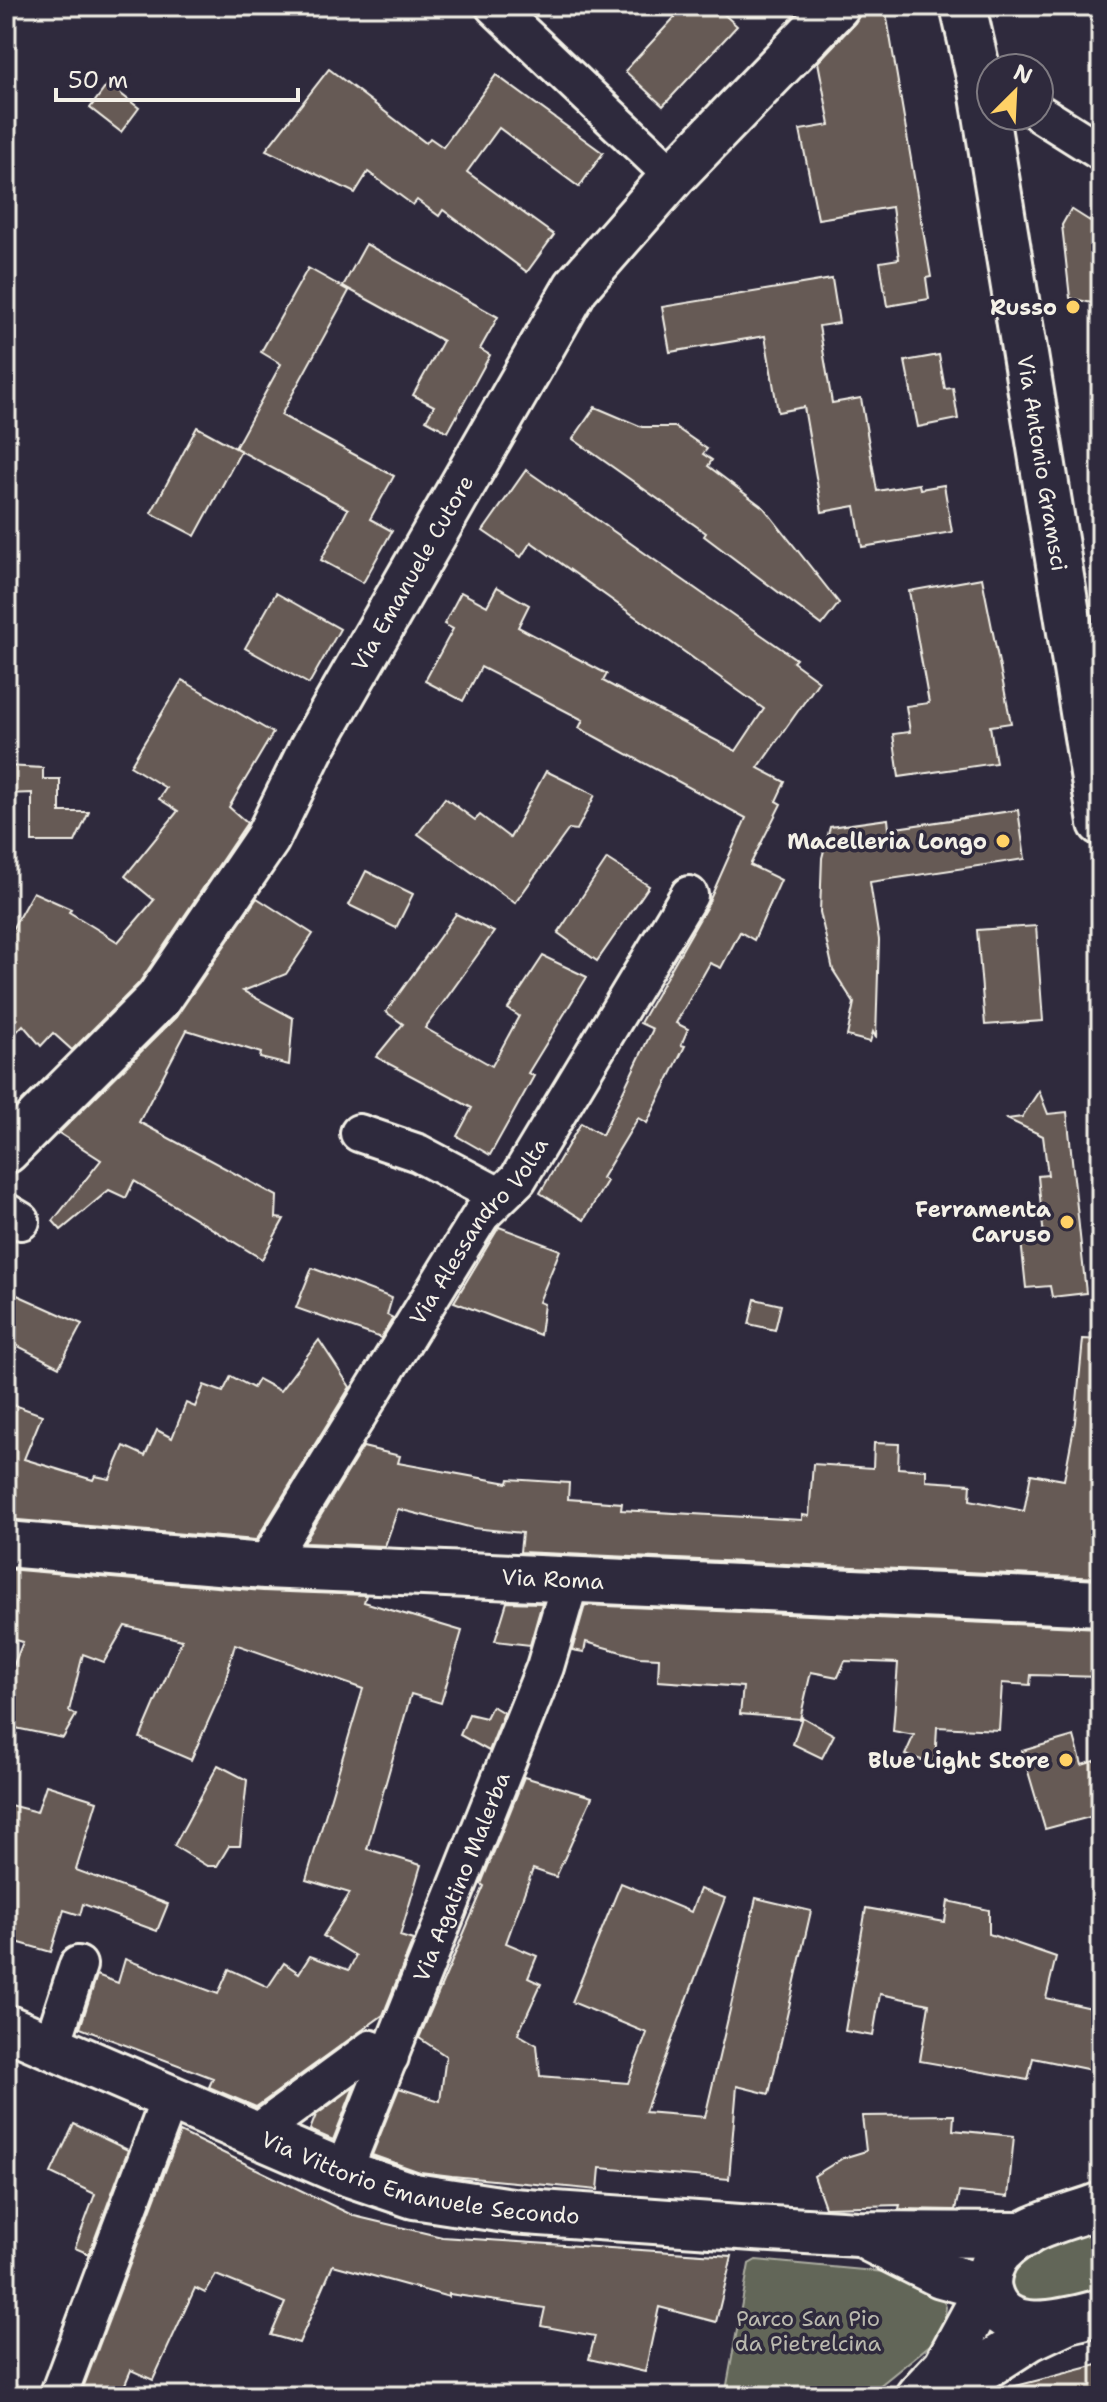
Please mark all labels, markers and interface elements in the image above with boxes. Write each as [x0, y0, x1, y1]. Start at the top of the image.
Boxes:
scale bar [56, 52, 298, 102]
north arrow [975, 52, 1055, 132]
text: N [1009, 57, 1037, 91]
text: 50 m [68, 64, 128, 96]
place label: Russo [990, 293, 1057, 322]
marker: Russo [1064, 298, 1082, 316]
street label: Via Antonio Gramsci [1011, 353, 1074, 573]
street label: Via Emanuele Cutore [344, 469, 480, 676]
place label: Macelleria Longo [787, 827, 987, 856]
marker: Macelleria Longo [994, 832, 1012, 850]
street label: Via Alessandro Volta [403, 1132, 554, 1330]
place label: Ferramenta Caruso [915, 1195, 1051, 1249]
marker: Ferramenta Caruso [1058, 1213, 1076, 1231]
street label: Via Roma [501, 1562, 605, 1596]
place label: Blue Light Store [868, 1746, 1050, 1775]
marker: Blue Light Store [1057, 1751, 1075, 1769]
street label: Via Agatino Malerba [406, 1767, 516, 1986]
street label: Via Vittorio Emanuele Secondo [257, 2124, 581, 2230]
park label: Parco San Pio da Pietrelcina [735, 2304, 882, 2358]

